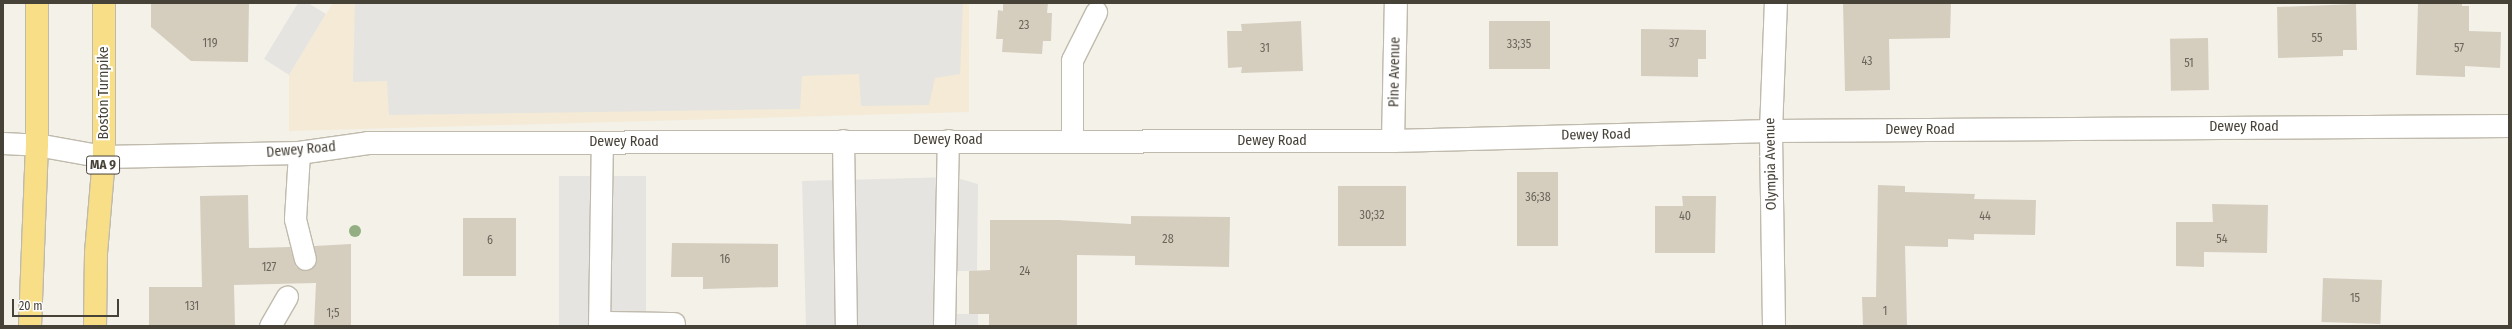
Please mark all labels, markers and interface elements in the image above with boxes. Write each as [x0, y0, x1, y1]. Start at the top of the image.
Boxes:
house number: 23 [1019, 19, 1029, 33]
house number: 55 [2312, 32, 2322, 46]
house number: 119 [202, 37, 218, 51]
street label: Pine Avenue [1386, 37, 1404, 107]
house number: 37 [1669, 37, 1679, 51]
house number: 33;35 [1507, 38, 1531, 52]
house number: 31 [1260, 42, 1270, 56]
house number: 57 [2454, 42, 2464, 56]
street label: Boston Turnpike [96, 46, 112, 140]
house number: 43 [1861, 55, 1873, 69]
house number: 51 [2184, 57, 2194, 71]
street label: Olympia Avenue [1762, 118, 1780, 210]
street label: Dewey Road [2209, 119, 2279, 135]
street label: Dewey Road [1885, 122, 1955, 138]
street label: Dewey Road [1561, 126, 1631, 144]
street label: Dewey Road [913, 132, 983, 148]
street label: Dewey Road [1237, 133, 1307, 149]
street label: Dewey Road [589, 134, 659, 150]
street label: Dewey Road [266, 139, 336, 161]
road number: MA 9 [86, 154, 120, 176]
house number: 36;38 [1525, 191, 1551, 205]
house number: 30;32 [1360, 209, 1384, 223]
house number: 40 [1679, 210, 1691, 224]
house number: 44 [1979, 210, 1991, 224]
house number: 28 [1162, 233, 1174, 247]
house number: 54 [2216, 233, 2228, 247]
house number: 6 [487, 234, 493, 248]
house number: 16 [720, 253, 730, 267]
house number: 127 [262, 261, 276, 275]
house number: 24 [1020, 265, 1030, 279]
scale bar [14, 291, 121, 317]
house number: 15 [2350, 292, 2360, 306]
text: 20 m [19, 299, 43, 313]
house number: 131 [185, 300, 199, 314]
house number: 1 [1883, 305, 1887, 319]
house number: 1;5 [327, 307, 339, 321]

